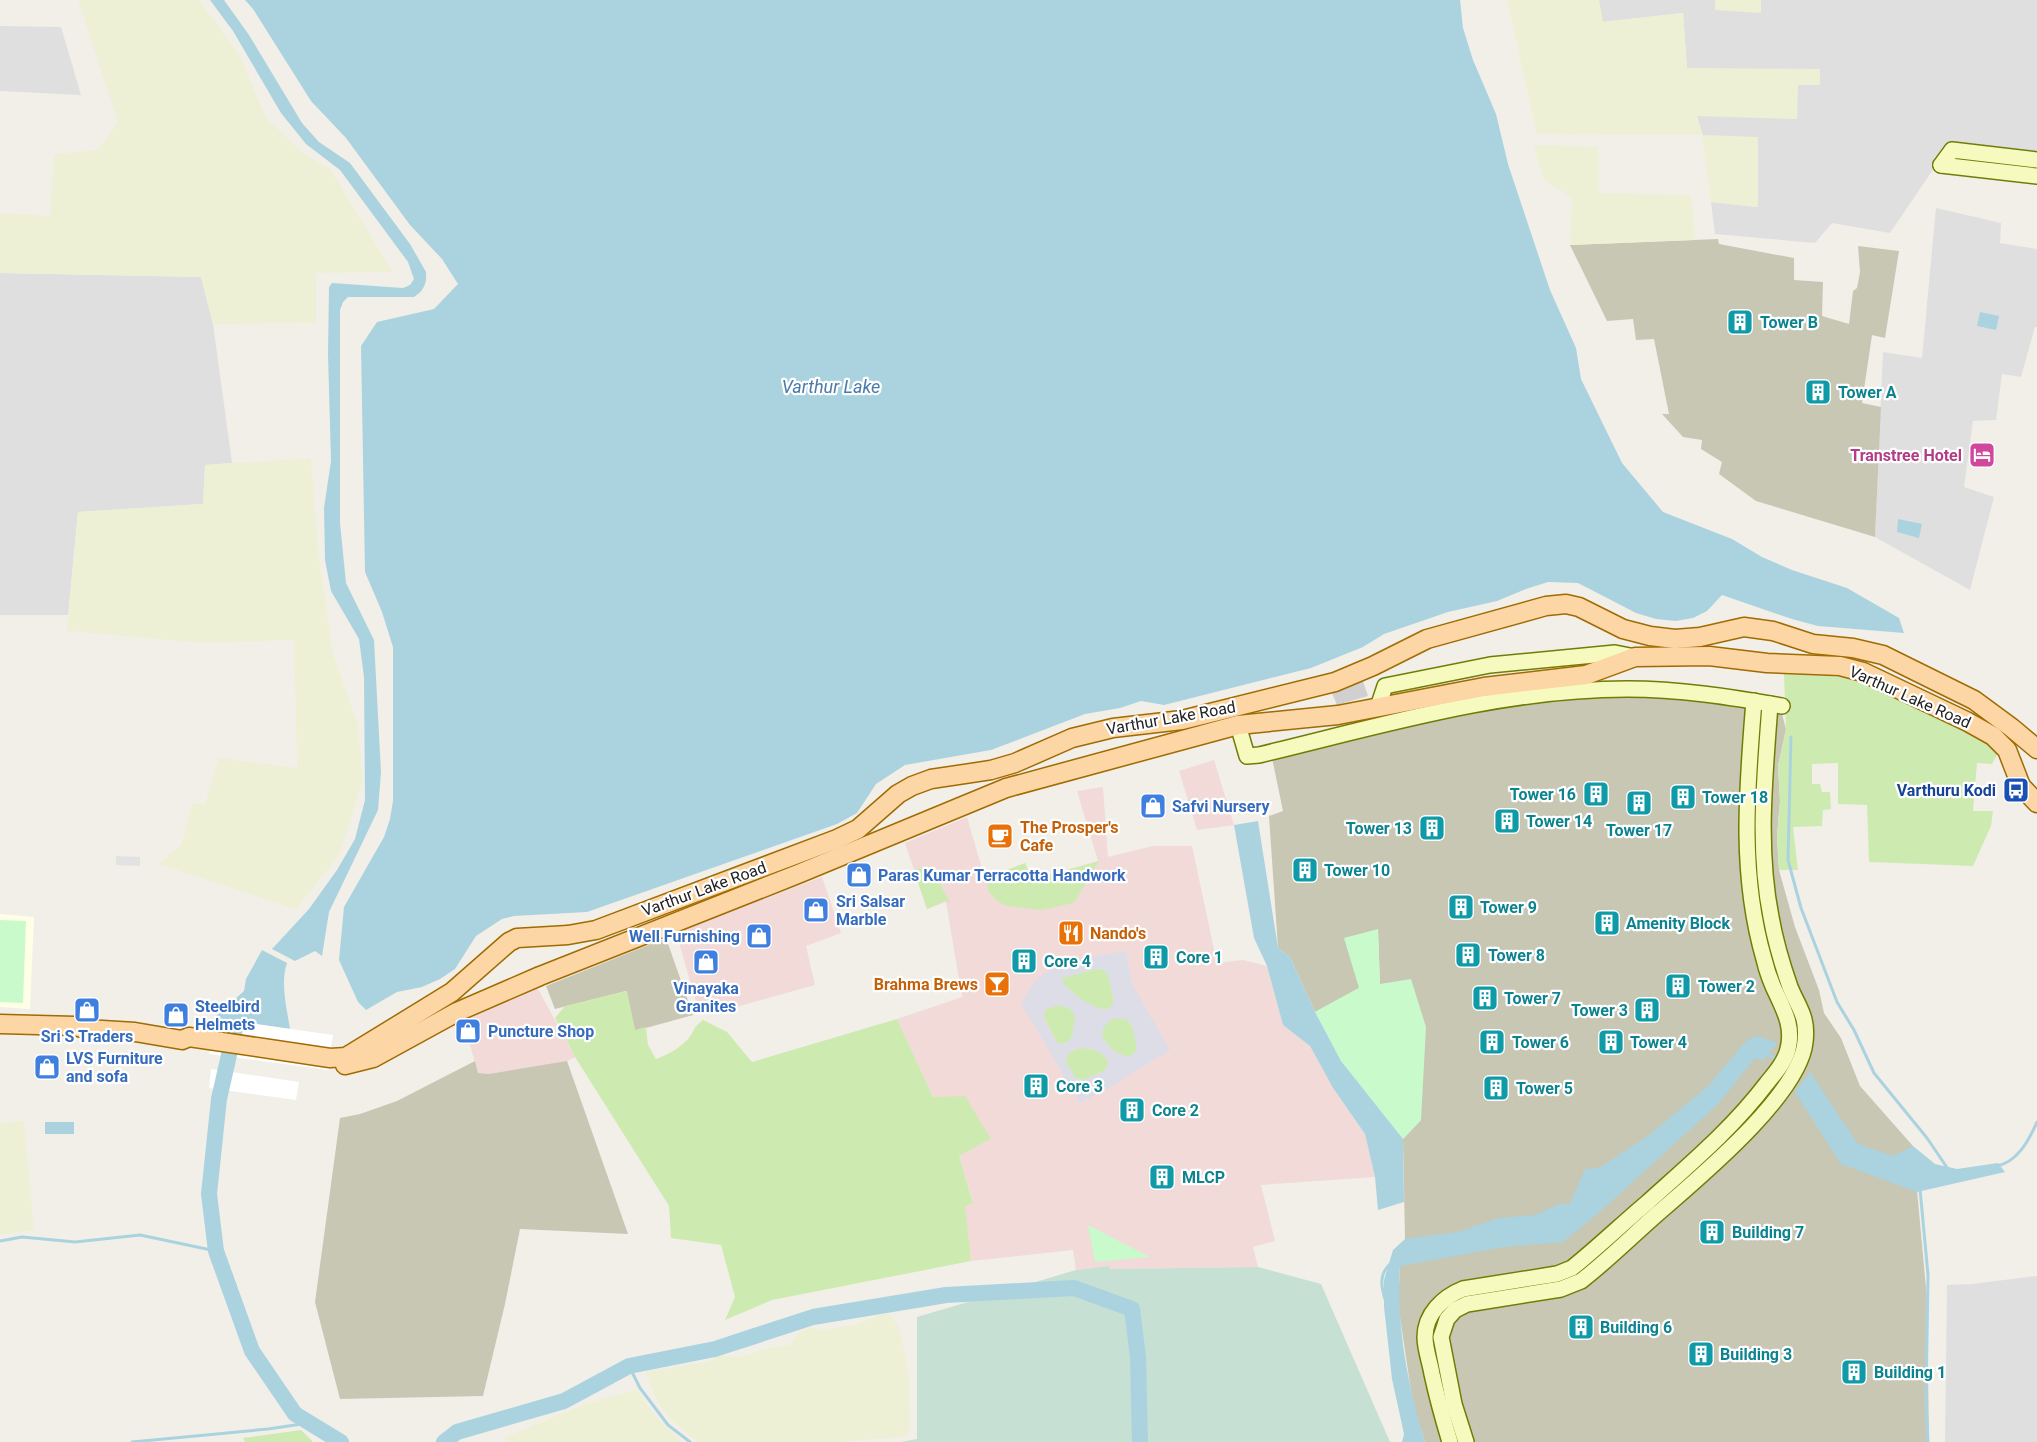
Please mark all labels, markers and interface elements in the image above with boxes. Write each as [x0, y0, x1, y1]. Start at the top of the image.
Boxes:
building icon: Tower B [1725, 307, 1755, 337]
place label: Tower B [1760, 313, 1818, 332]
water label: Varthur Lake [782, 376, 880, 397]
building icon: Tower A [1803, 377, 1833, 407]
place label: Tower A [1838, 383, 1897, 402]
hotel icon: Transtree Hotel [1967, 440, 1997, 470]
place label: Transtree Hotel [1850, 446, 1962, 465]
street label: Varthur Lake Road [1846, 662, 1974, 732]
street label: Varthur Lake Road [1105, 697, 1237, 739]
bus stop icon: Varthuru Kodi [2001, 775, 2031, 805]
building icon: Tower 16 [1581, 779, 1611, 809]
place label: Varthuru Kodi [1897, 781, 1996, 800]
building icon: Tower 18 [1668, 782, 1698, 812]
place label: Tower 16 [1510, 785, 1576, 804]
building icon: Tower 17 [1624, 788, 1654, 818]
place label: Tower 18 [1702, 788, 1768, 807]
shop icon: Safvi Nursery [1138, 791, 1168, 821]
place label: Safvi Nursery [1172, 797, 1270, 816]
building icon: Tower 14 [1492, 806, 1522, 836]
place label: Tower 14 [1526, 812, 1592, 831]
building icon: Tower 13 [1417, 813, 1447, 843]
place label: The Prosper's Cafe [1020, 818, 1118, 855]
place label: Tower 13 [1346, 819, 1412, 838]
cafe icon: The Prosper's Cafe [985, 821, 1015, 851]
place label: Tower 17 [1606, 821, 1672, 840]
building icon: Tower 10 [1290, 855, 1320, 885]
street label: Varthur Lake Road [639, 858, 769, 920]
shop icon: Paras Kumar Terracotta Handwork [844, 860, 874, 890]
place label: Tower 10 [1324, 861, 1390, 880]
place label: Paras Kumar Terracotta Handwork [878, 866, 1126, 885]
place label: Sri Salsar Marble [836, 892, 905, 929]
building icon: Tower 9 [1446, 892, 1476, 922]
shop icon: Sri Salsar Marble [801, 895, 831, 925]
place label: Tower 9 [1480, 898, 1537, 917]
building icon: Amenity Block [1592, 908, 1622, 938]
place label: Amenity Block [1626, 914, 1730, 933]
restaurant icon: Nando's [1056, 918, 1086, 948]
shop icon: Well Furnishing [744, 921, 774, 951]
place label: Nando's [1090, 924, 1146, 943]
place label: Well Furnishing [629, 927, 740, 946]
building icon: Tower 8 [1453, 940, 1483, 970]
building icon: Core 1 [1141, 942, 1171, 972]
building icon: Core 4 [1009, 946, 1039, 976]
place label: Tower 8 [1488, 946, 1545, 965]
shop icon: Vinayaka Granites [691, 947, 721, 977]
place label: Core 1 [1176, 948, 1223, 967]
place label: Core 4 [1044, 952, 1091, 971]
bar icon: Brahma Brews [982, 969, 1012, 999]
building icon: Tower 2 [1663, 971, 1693, 1001]
place label: Brahma Brews [874, 975, 978, 994]
place label: Tower 2 [1698, 977, 1755, 996]
place label: Vinayaka Granites [673, 979, 739, 1016]
building icon: Tower 7 [1470, 983, 1500, 1013]
place label: Tower 7 [1504, 989, 1561, 1008]
shop icon: Sri S Traders [72, 995, 102, 1025]
building icon: Tower 3 [1632, 995, 1662, 1025]
place label: Steelbird Helmets [195, 997, 260, 1034]
shop icon: Steelbird Helmets [161, 1000, 191, 1030]
place label: Tower 3 [1571, 1001, 1628, 1020]
shop icon: Puncture Shop [453, 1016, 483, 1046]
place label: Puncture Shop [488, 1022, 594, 1041]
place label: Sri S Traders [41, 1027, 133, 1046]
building icon: Tower 6 [1477, 1027, 1507, 1057]
building icon: Tower 4 [1596, 1027, 1626, 1057]
place label: Tower 6 [1512, 1033, 1569, 1052]
place label: Tower 4 [1630, 1033, 1687, 1052]
place label: LVS Furniture and sofa [66, 1049, 163, 1086]
shop icon: LVS Furniture and sofa [32, 1052, 62, 1082]
building icon: Core 3 [1021, 1071, 1051, 1101]
building icon: Tower 5 [1481, 1073, 1511, 1103]
place label: Core 3 [1056, 1077, 1103, 1096]
place label: Tower 5 [1516, 1079, 1573, 1098]
building icon: Core 2 [1117, 1095, 1147, 1125]
place label: Core 2 [1152, 1101, 1199, 1120]
building icon: MLCP [1147, 1162, 1177, 1192]
place label: MLCP [1182, 1168, 1225, 1187]
building icon: Building 7 [1697, 1217, 1727, 1247]
place label: Building 7 [1732, 1223, 1804, 1242]
building icon: Building 6 [1566, 1312, 1596, 1342]
place label: Building 6 [1600, 1318, 1672, 1337]
building icon: Building 3 [1686, 1339, 1716, 1369]
place label: Building 3 [1720, 1345, 1792, 1364]
building icon: Building 1 [1839, 1357, 1869, 1387]
place label: Building 1 [1874, 1363, 1946, 1382]

